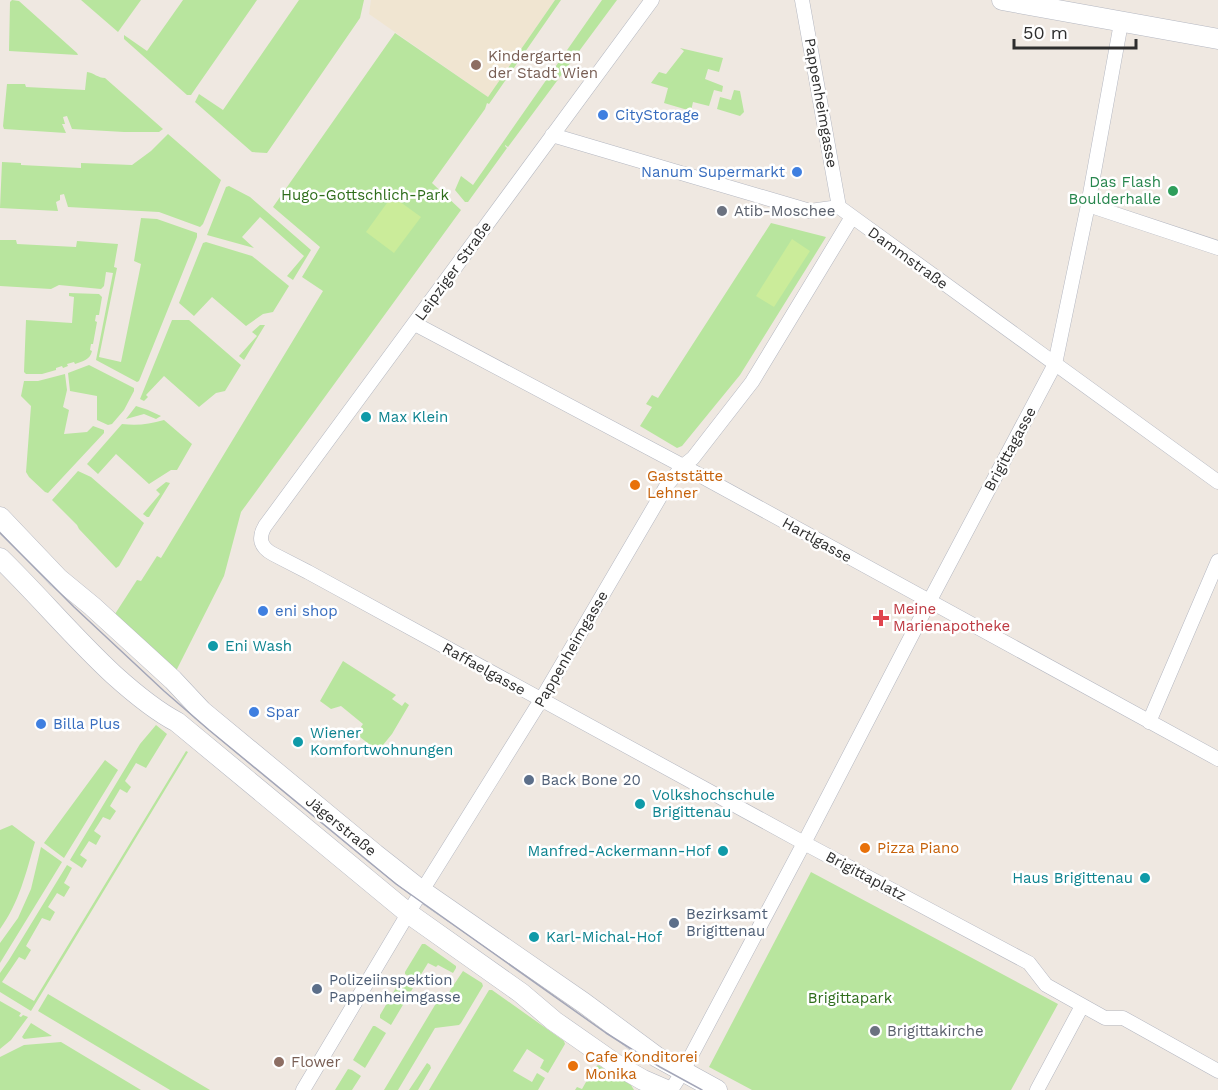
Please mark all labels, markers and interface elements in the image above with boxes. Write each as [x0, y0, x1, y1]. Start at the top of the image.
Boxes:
scale bar [1014, 12, 1136, 50]
text: 50 m [1023, 22, 1068, 43]
street label: Pappenheimgasse [801, 37, 841, 169]
place label: Kindergarten der Stadt Wien [488, 47, 598, 82]
marker: Kindergarten der Stadt Wien [469, 58, 483, 72]
place label: CityStorage [615, 106, 699, 124]
marker: CityStorage [596, 108, 610, 122]
place label: Nanum Supermarkt [641, 163, 786, 181]
marker: Nanum Supermarkt [790, 165, 804, 179]
place label: Das Flash Boulderhalle [1069, 173, 1161, 208]
marker: Das Flash Boulderhalle [1166, 184, 1180, 198]
park label: Hugo-Gottschlich-Park [281, 186, 449, 204]
place label: Atib-Moschee [734, 202, 835, 220]
marker: Atib-Moschee [715, 204, 729, 218]
street label: Leipziger Straße [411, 218, 495, 324]
street label: Dammstraße [865, 223, 951, 293]
street label: Brigittagasse [980, 404, 1040, 494]
place label: Max Klein [378, 408, 448, 426]
marker: Max Klein [359, 410, 373, 424]
place label: Gaststätte Lehner [647, 467, 723, 502]
marker: Gaststätte Lehner [628, 478, 642, 492]
street label: Hartlgasse [779, 513, 855, 567]
street label: Pappenheimgasse [530, 588, 612, 710]
place label: Meine Marienapotheke [893, 600, 1010, 635]
place label: eni shop [275, 602, 338, 620]
marker: eni shop [256, 604, 270, 618]
marker: Meine Marienapotheke [874, 611, 888, 625]
place label: Eni Wash [225, 637, 292, 655]
marker: Eni Wash [206, 639, 220, 653]
street label: Raffaelgasse [439, 639, 529, 699]
place label: Spar [266, 703, 300, 721]
marker: Spar [247, 705, 261, 719]
place label: Billa Plus [53, 715, 120, 733]
marker: Billa Plus [34, 717, 48, 731]
place label: Wiener Komfortwohnungen [310, 724, 453, 759]
marker: Wiener Komfortwohnungen [291, 735, 305, 749]
place label: Back Bone 20 [541, 771, 641, 789]
marker: Back Bone 20 [522, 773, 536, 787]
place label: Volkshochschule Brigittenau [652, 786, 775, 821]
street label: Jägerstraße [302, 792, 380, 860]
marker: Volkshochschule Brigittenau [633, 797, 647, 811]
place label: Pizza Piano [877, 839, 959, 857]
marker: Pizza Piano [858, 841, 872, 855]
place label: Manfred-Ackermann-Hof [528, 842, 711, 860]
marker: Manfred-Ackermann-Hof [716, 844, 730, 858]
street label: Brigittaplatz [823, 847, 909, 905]
place label: Haus Brigittenau [1012, 869, 1133, 887]
marker: Haus Brigittenau [1138, 871, 1152, 885]
place label: Bezirksamt Brigittenau [686, 905, 768, 940]
marker: Bezirksamt Brigittenau [667, 916, 681, 930]
place label: Karl-Michal-Hof [546, 928, 662, 946]
marker: Karl-Michal-Hof [527, 930, 541, 944]
place label: Polizeiinspektion Pappenheimgasse [329, 971, 461, 1006]
marker: Polizeiinspektion Pappenheimgasse [310, 982, 324, 996]
park label: Brigittapark [808, 989, 893, 1007]
place label: Brigittakirche [887, 1022, 984, 1040]
marker: Brigittakirche [868, 1024, 882, 1038]
place label: Cafe Konditorei Monika [585, 1048, 698, 1083]
place label: Flower [291, 1053, 341, 1071]
marker: Flower [272, 1055, 286, 1069]
marker: Cafe Konditorei Monika [566, 1059, 580, 1073]

